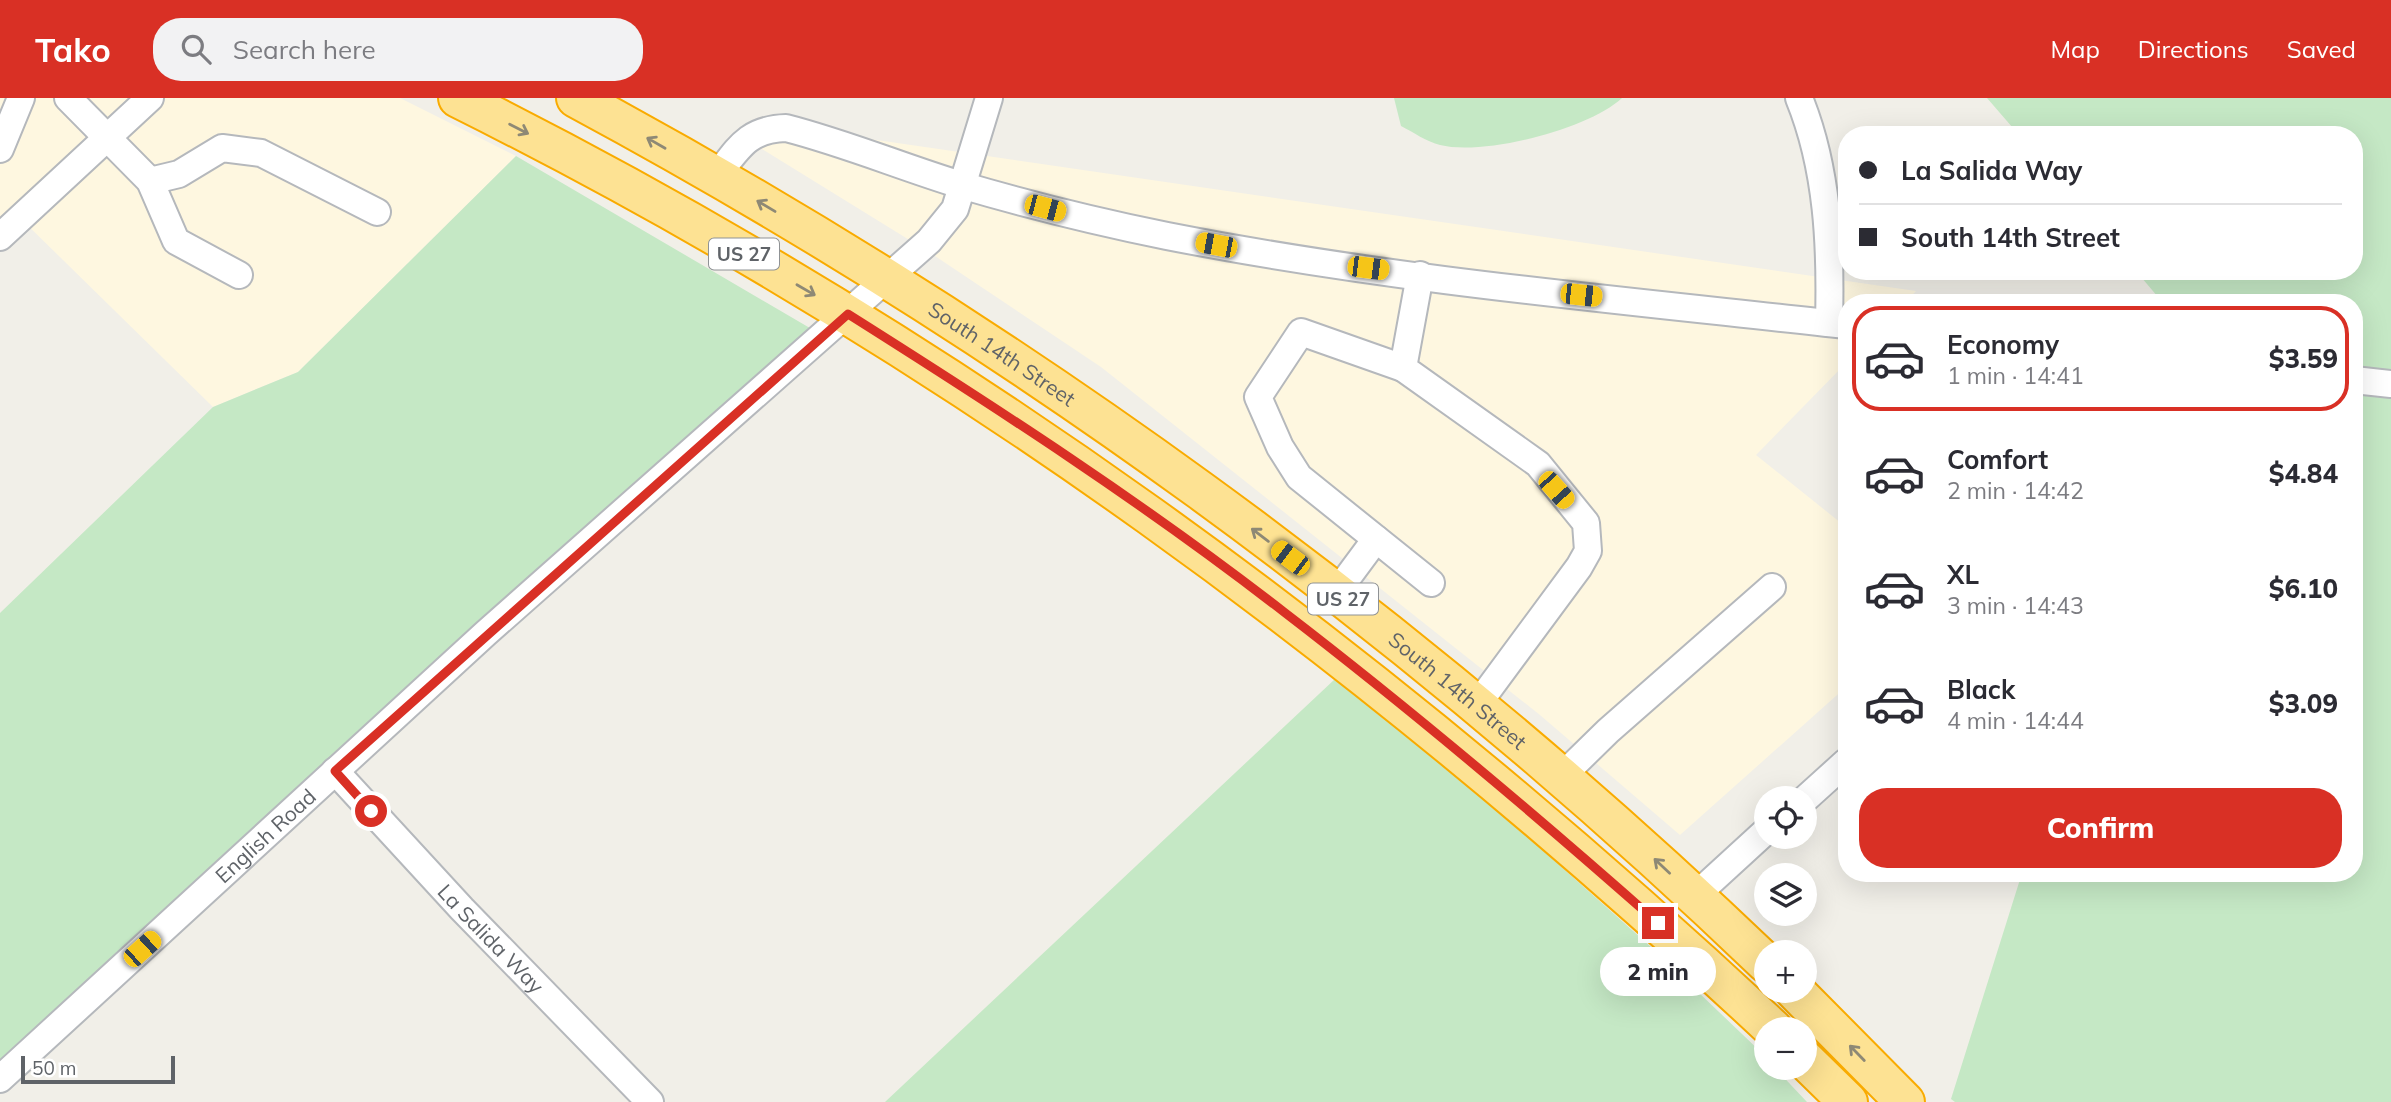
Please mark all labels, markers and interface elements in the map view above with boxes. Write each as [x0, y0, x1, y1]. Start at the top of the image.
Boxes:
search box [153, 18, 643, 81]
text: Tako [35, 29, 111, 70]
icon: search [177, 30, 215, 68]
text: Search here [233, 33, 376, 66]
text: Map [2050, 34, 2100, 64]
text: Directions [2138, 34, 2249, 64]
text: Saved [2287, 34, 2356, 64]
one-way arrow [508, 123, 529, 137]
one-way arrow [647, 136, 667, 150]
text: La Salida Way [1901, 154, 2082, 187]
car [1022, 192, 1069, 224]
one-way arrow [756, 199, 776, 213]
text: South 14th Street [1901, 221, 2120, 254]
car [1194, 231, 1239, 259]
road number: US 27 [709, 238, 779, 270]
car [1346, 255, 1391, 281]
car [1560, 282, 1603, 308]
one-way arrow [795, 284, 816, 297]
street label: South 14th Street [924, 296, 1081, 412]
icon: car [1863, 327, 1926, 390]
text: Economy [1947, 328, 2059, 361]
text: $3.59 [2269, 342, 2338, 375]
text: 1 min · 14:41 [1947, 361, 2084, 390]
icon: car [1863, 442, 1926, 505]
text: Comfort [1947, 443, 2048, 476]
text: $4.84 [2269, 457, 2338, 490]
car [1535, 467, 1578, 513]
text: 2 min · 14:42 [1947, 476, 2084, 505]
one-way arrow [1251, 527, 1270, 542]
car [1267, 537, 1314, 579]
icon: car [1863, 557, 1926, 620]
text: XL [1947, 558, 1979, 591]
text: $6.10 [2269, 572, 2338, 605]
road number: US 27 [1308, 584, 1378, 614]
text: 3 min · 14:43 [1947, 591, 2084, 620]
street label: South 14th Street [1384, 626, 1532, 755]
icon: car [1863, 672, 1926, 735]
text: Black [1947, 673, 2015, 706]
text: $3.09 [2269, 687, 2338, 720]
text: 4 min · 14:44 [1947, 706, 2084, 735]
street label: English Road [210, 783, 321, 888]
map controls [1754, 786, 1817, 1080]
button: locate [1754, 786, 1817, 849]
button: Confirm [1859, 788, 2342, 868]
route start [355, 795, 387, 827]
one-way arrow [1653, 858, 1671, 874]
button: layers [1754, 863, 1817, 926]
street label: La Salida Way [433, 879, 550, 999]
route end [1642, 907, 1674, 939]
car [120, 927, 165, 971]
button: + [1754, 940, 1817, 1003]
callout: 2 min [1600, 948, 1716, 996]
text: 2 min [1627, 957, 1689, 986]
button: − [1754, 1017, 1817, 1080]
one-way arrow [1849, 1045, 1866, 1062]
scale bar [21, 1053, 175, 1085]
text: 50 m [32, 1056, 76, 1080]

